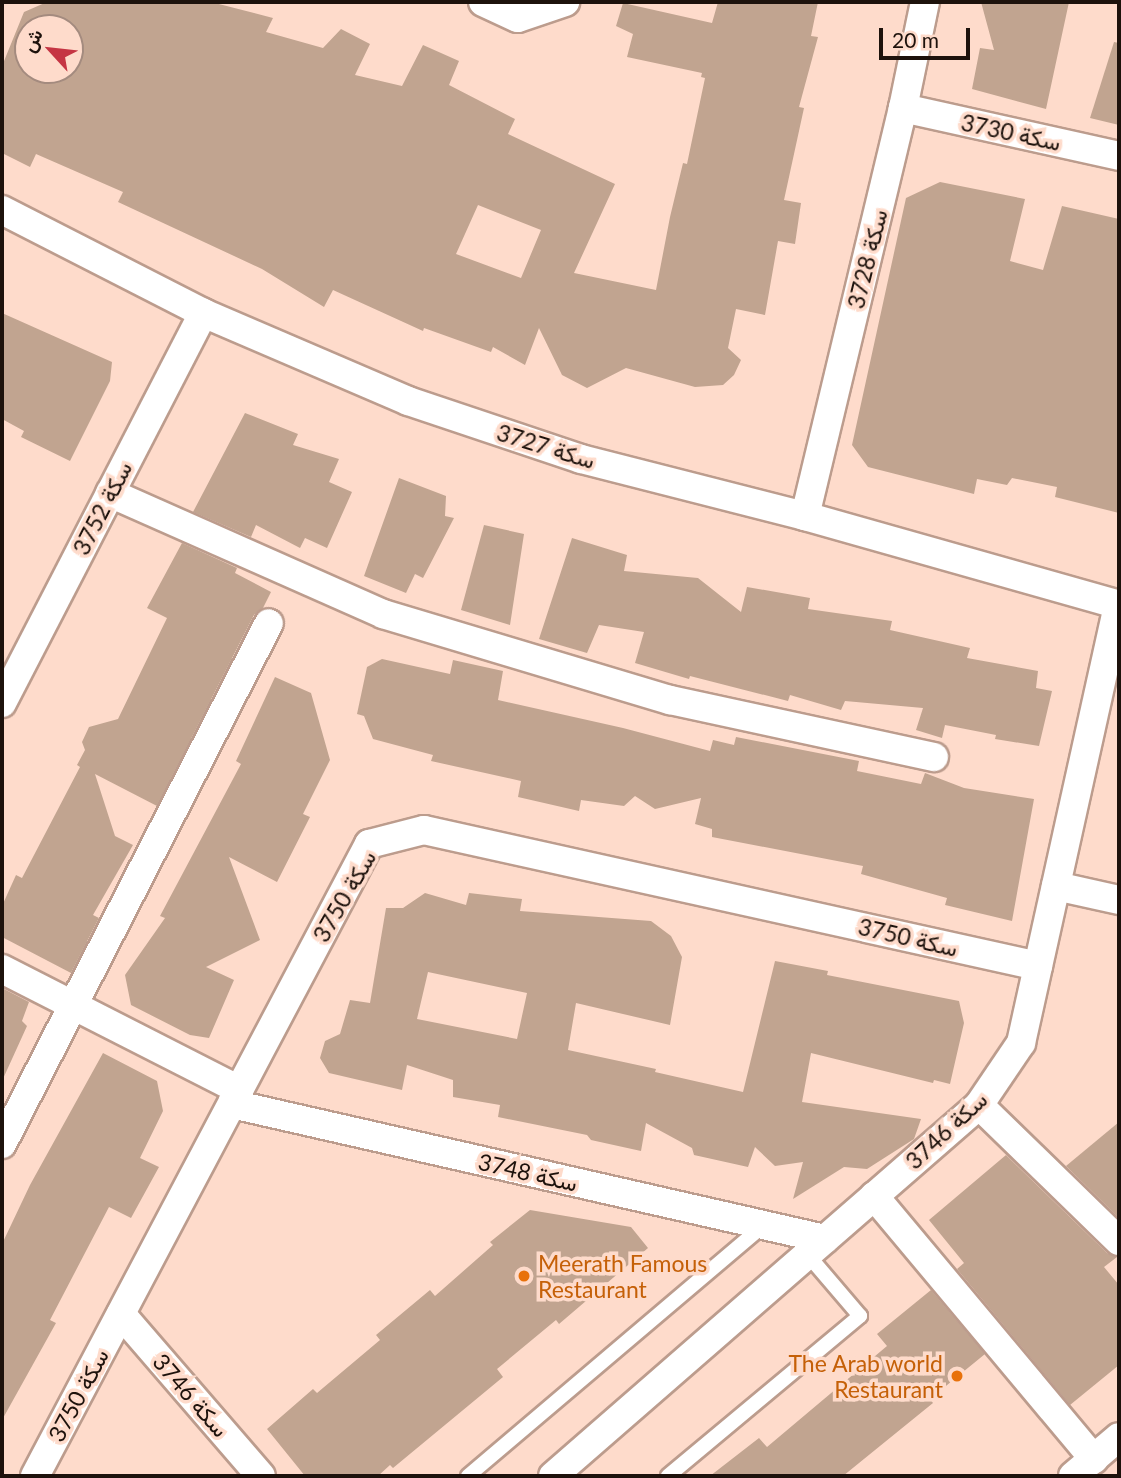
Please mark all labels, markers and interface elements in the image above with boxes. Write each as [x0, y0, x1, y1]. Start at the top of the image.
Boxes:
north arrow [14, 14, 84, 84]
scale bar [883, 14, 974, 58]
text: ش [16, 25, 47, 56]
text: 20 m [892, 27, 939, 52]
street label: سكة 3730 [959, 108, 1063, 156]
street label: سكة 3728 [841, 207, 893, 311]
street label: سكة 3727 [494, 418, 598, 474]
street label: سكة 3752 [67, 457, 137, 559]
street label: سكة 3750 [307, 845, 381, 947]
street label: سكة 3750 [856, 912, 960, 962]
street label: سكة 3746 [900, 1085, 992, 1175]
street label: سكة 3748 [476, 1147, 580, 1197]
place label: Meerath Famous Restaurant [538, 1249, 707, 1303]
marker: Meerath Famous Restaurant [516, 1268, 532, 1284]
street label: سكة 3750 [42, 1344, 114, 1446]
street label: سكة 3746 [147, 1348, 235, 1442]
place label: The Arab world Restaurant [787, 1349, 943, 1403]
marker: The Arab world Restaurant [949, 1368, 965, 1384]

